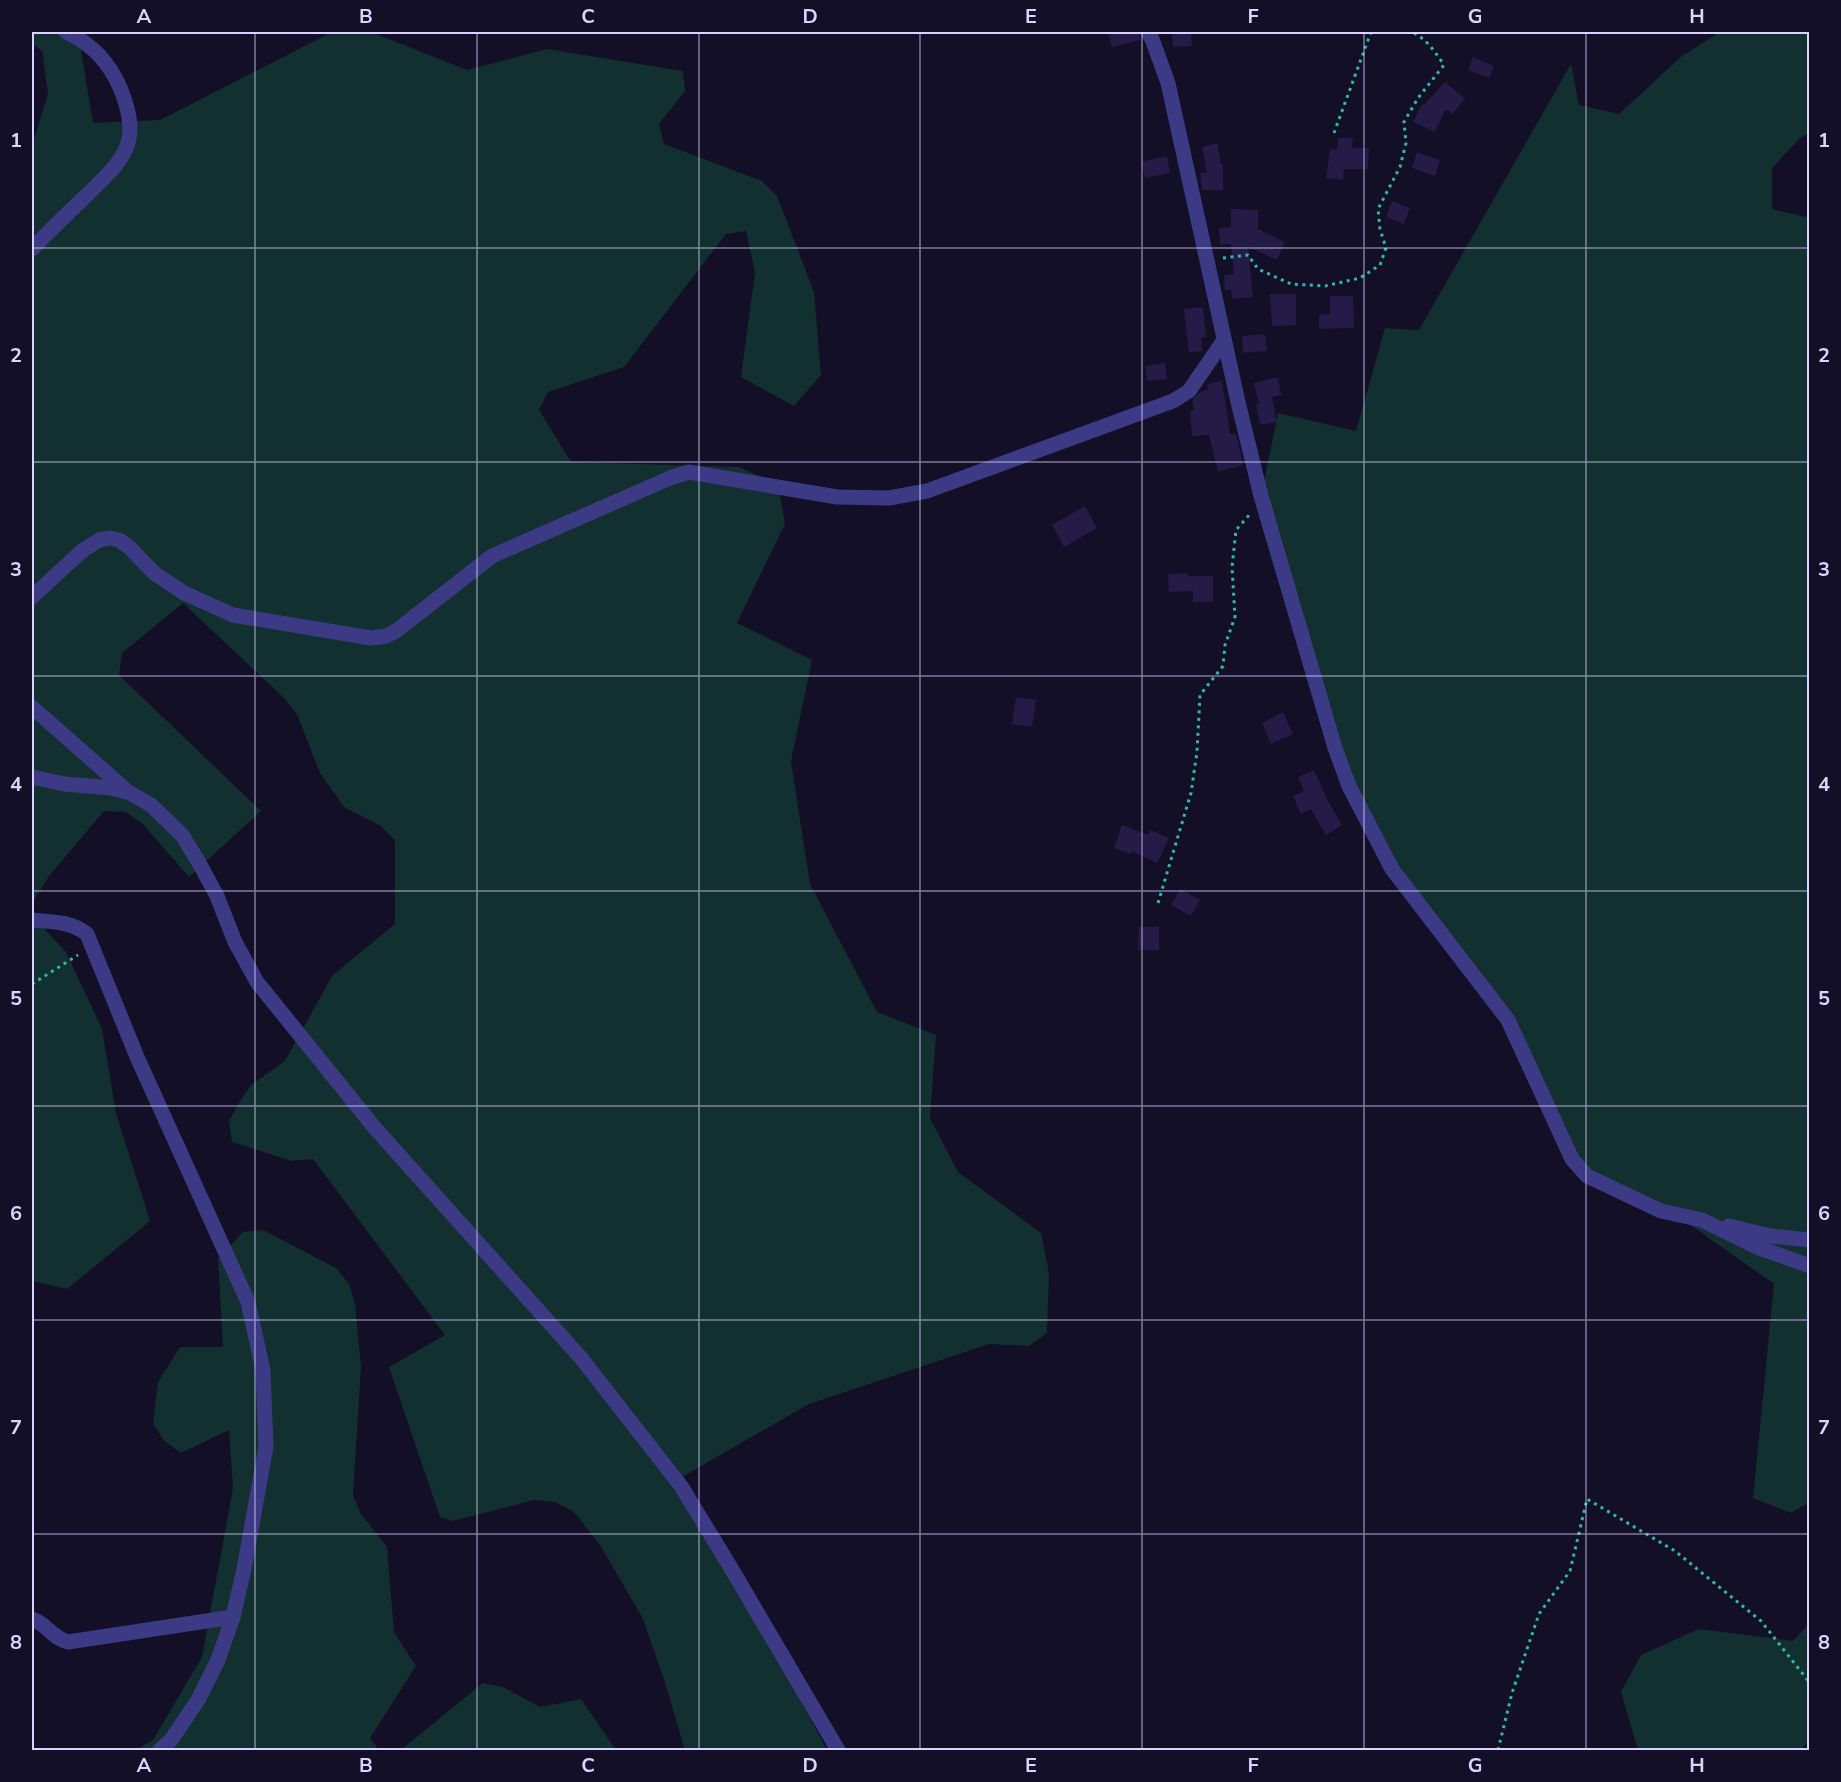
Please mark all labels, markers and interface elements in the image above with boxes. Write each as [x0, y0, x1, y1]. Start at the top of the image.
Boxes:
text: A [137, 3, 152, 30]
text: B [359, 3, 373, 30]
text: C [581, 3, 595, 30]
text: D [802, 3, 818, 30]
text: E [1025, 3, 1037, 30]
text: F [1247, 3, 1259, 30]
text: G [1468, 3, 1482, 30]
text: H [1689, 3, 1705, 30]
text: 1 [10, 127, 22, 154]
text: 1 [1818, 127, 1830, 154]
text: 2 [10, 342, 22, 369]
text: 2 [1818, 342, 1830, 369]
text: 3 [10, 556, 22, 583]
text: 3 [1818, 556, 1830, 583]
text: 4 [10, 771, 22, 798]
text: 4 [1818, 771, 1830, 798]
text: 5 [10, 985, 22, 1012]
text: 5 [1818, 985, 1830, 1012]
text: 6 [10, 1200, 22, 1227]
text: 6 [1818, 1200, 1830, 1227]
text: 7 [10, 1414, 22, 1441]
text: 7 [1818, 1414, 1830, 1441]
text: 8 [10, 1629, 22, 1656]
text: 8 [1818, 1629, 1830, 1656]
text: A [137, 1752, 152, 1779]
text: B [359, 1752, 373, 1779]
text: C [581, 1752, 595, 1779]
text: D [802, 1752, 818, 1779]
text: E [1025, 1752, 1037, 1779]
text: F [1247, 1752, 1259, 1779]
text: G [1468, 1752, 1482, 1779]
text: H [1689, 1752, 1705, 1779]

